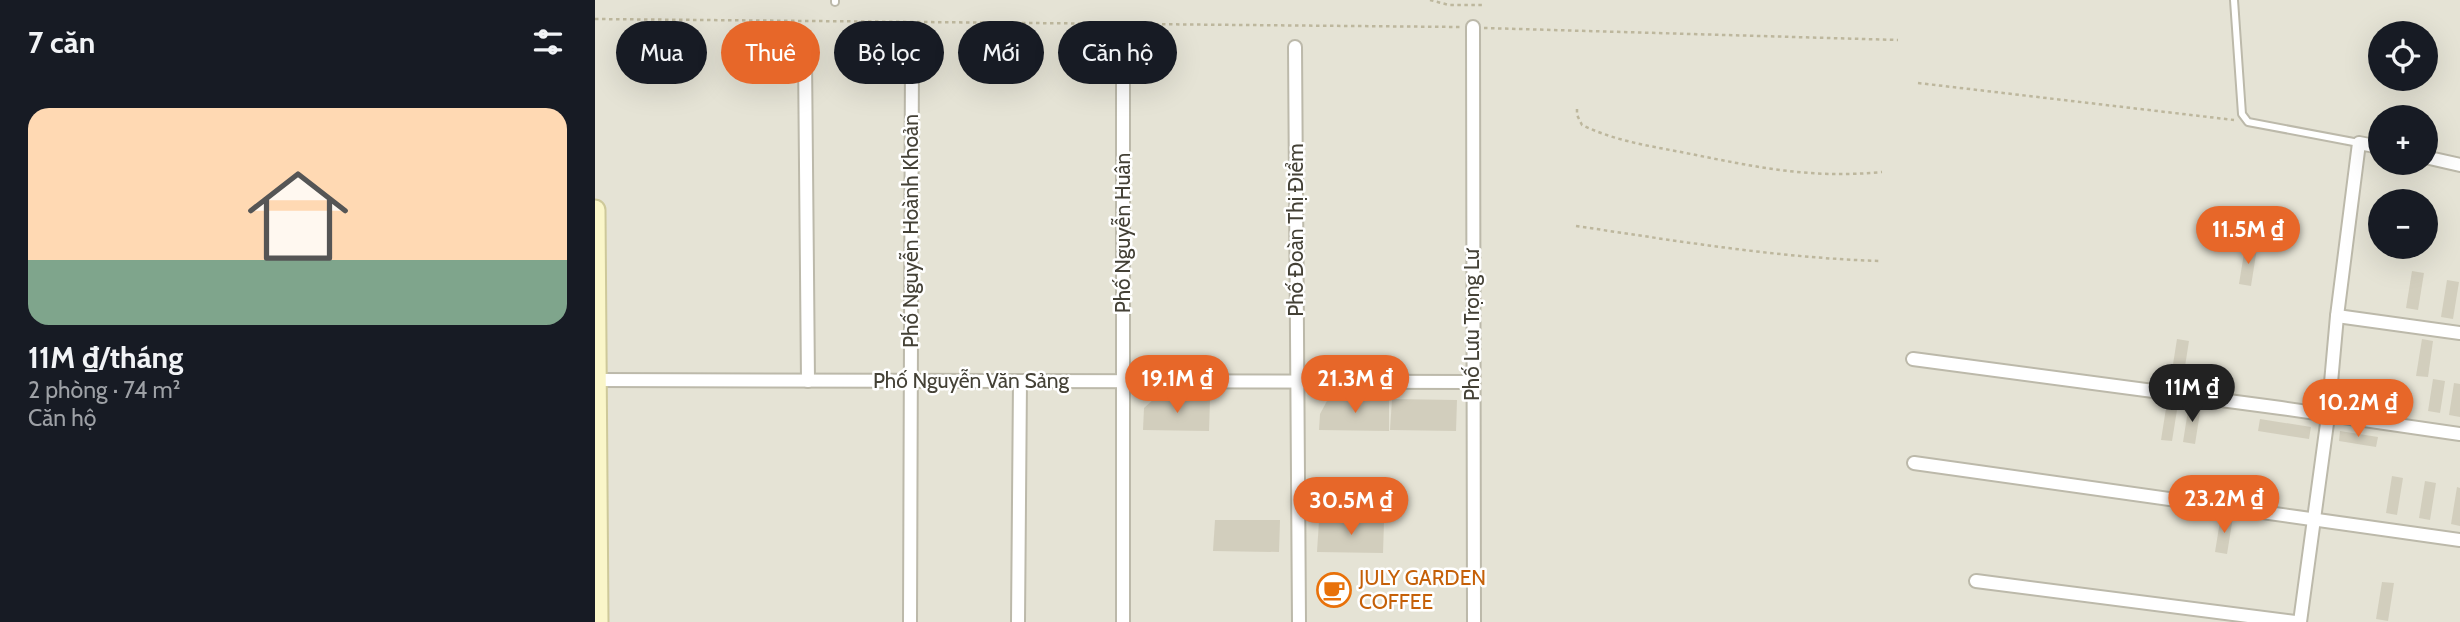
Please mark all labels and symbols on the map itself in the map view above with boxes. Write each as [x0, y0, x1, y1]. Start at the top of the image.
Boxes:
street label: Phố Nguyễn Hoành Khoản [898, 114, 923, 348]
street label: Phố Đoàn Thị Điểm [1283, 143, 1308, 317]
street label: Phố Nguyễn Huân [1110, 153, 1135, 313]
pin: 11.5M ₫ [2183, 206, 2313, 266]
street label: Phố Lưu Trọng Lư [1459, 247, 1484, 401]
pin: 19.1M ₫ [1112, 356, 1242, 415]
pin: 21.3M ₫ [1290, 356, 1420, 415]
pin: 11M ₫ [2143, 364, 2241, 424]
street label: Phố Nguyễn Văn Sảng [873, 368, 1070, 393]
pin: 10.2M ₫ [2293, 380, 2423, 439]
pin: 23.2M ₫ [2159, 476, 2289, 535]
pin: 30.5M ₫ [1286, 477, 1416, 537]
place label: JULY GARDEN COFFEE [1358, 565, 1486, 614]
cafe icon: JULY GARDEN COFFEE [1315, 571, 1353, 609]

